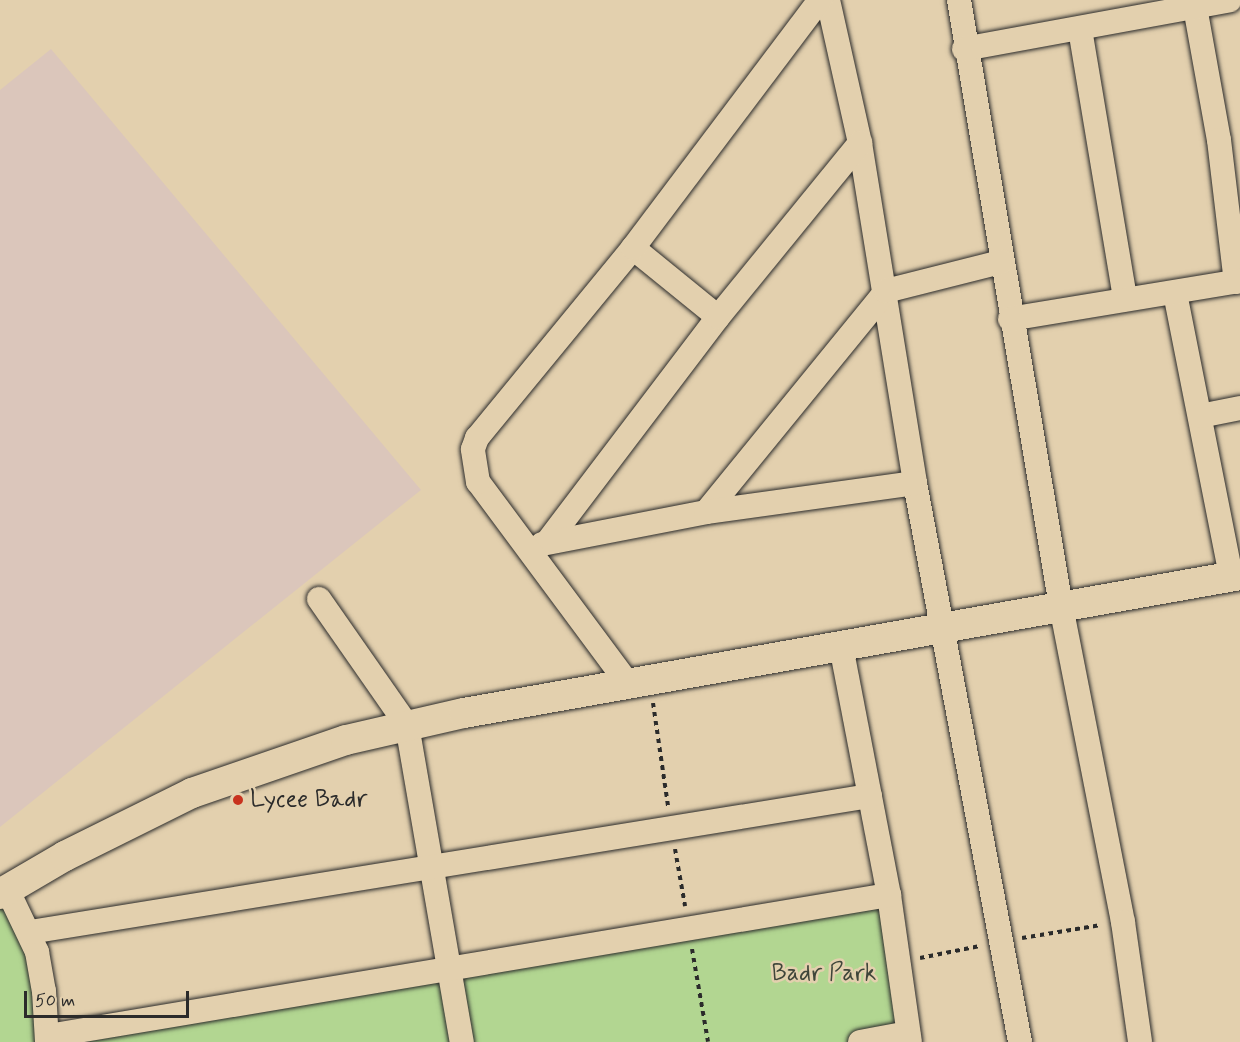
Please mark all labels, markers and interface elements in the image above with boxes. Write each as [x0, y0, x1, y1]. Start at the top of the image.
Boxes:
place label: Lycee Badr [250, 786, 365, 814]
marker: Lycee Badr [231, 793, 245, 807]
park label: Badr Park [771, 960, 877, 988]
scale bar [27, 979, 192, 1017]
text: 50 m [35, 989, 75, 1013]

